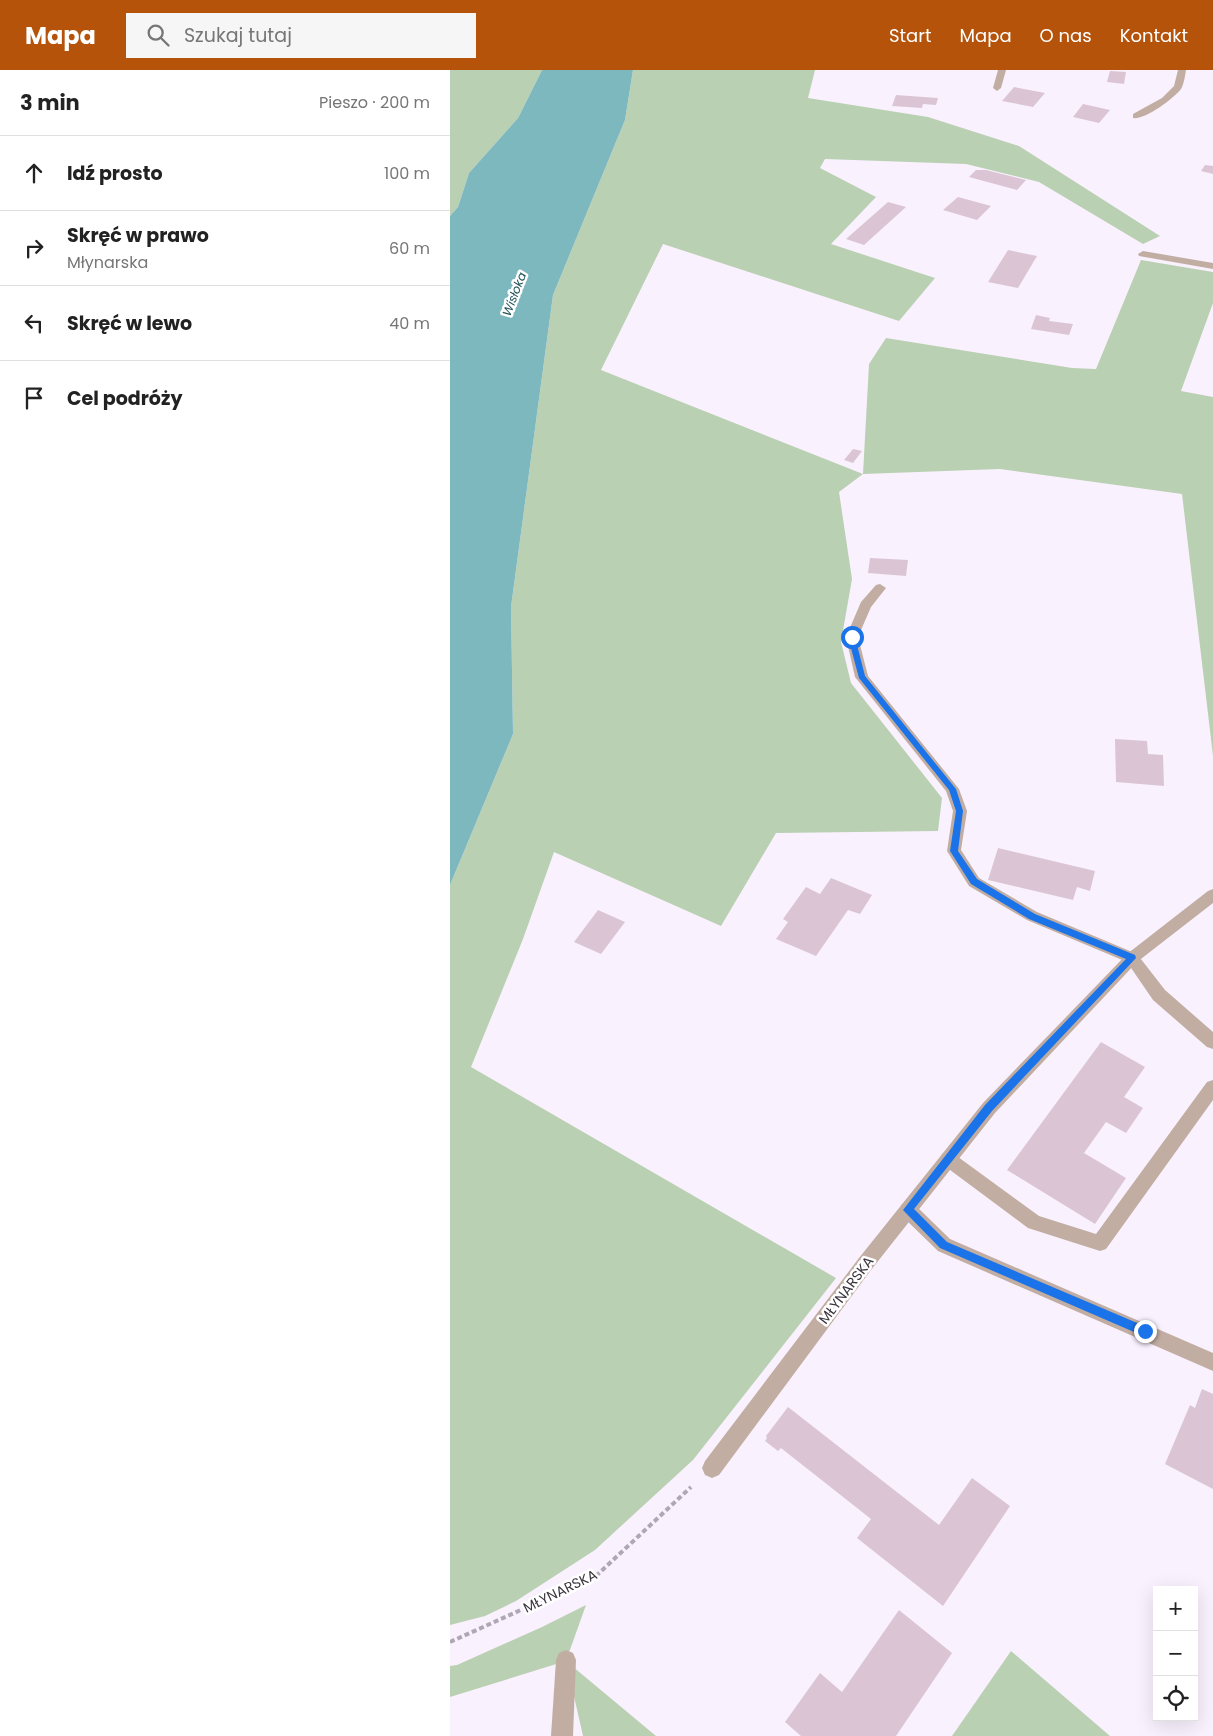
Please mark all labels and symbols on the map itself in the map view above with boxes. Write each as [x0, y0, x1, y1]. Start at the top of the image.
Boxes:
water label: Wisłoka [498, 270, 530, 318]
route start [841, 626, 864, 649]
street label: MŁYNARSKA [814, 1252, 878, 1328]
route end [1134, 1320, 1157, 1343]
street label: MŁYNARSKA [520, 1564, 600, 1618]

